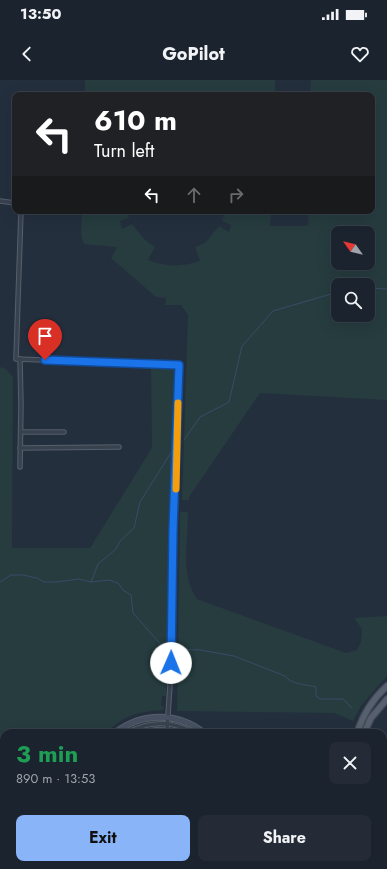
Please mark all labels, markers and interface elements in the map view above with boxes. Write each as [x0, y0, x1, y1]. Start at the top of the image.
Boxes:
text: 13:50 [20, 3, 61, 25]
text: GoPilot [162, 41, 225, 67]
icon: back [16, 43, 38, 65]
icon: heart [349, 43, 371, 65]
text: 610 m [94, 100, 177, 141]
icon: left [28, 108, 80, 160]
text: Turn left [94, 138, 154, 164]
icon: left [141, 184, 163, 206]
icon: ahead [183, 184, 205, 206]
icon: right [225, 184, 247, 206]
north arrow [331, 226, 375, 270]
map controls [331, 226, 375, 322]
button: search [331, 278, 375, 322]
pin [28, 319, 62, 360]
icon: arrive [34, 325, 56, 347]
position arrow [150, 642, 192, 684]
text: 3 min [16, 736, 78, 771]
button: close [329, 742, 371, 784]
text: 890 m · 13:53 [16, 769, 95, 788]
button: Exit [16, 815, 190, 861]
button: Share [198, 815, 371, 861]

